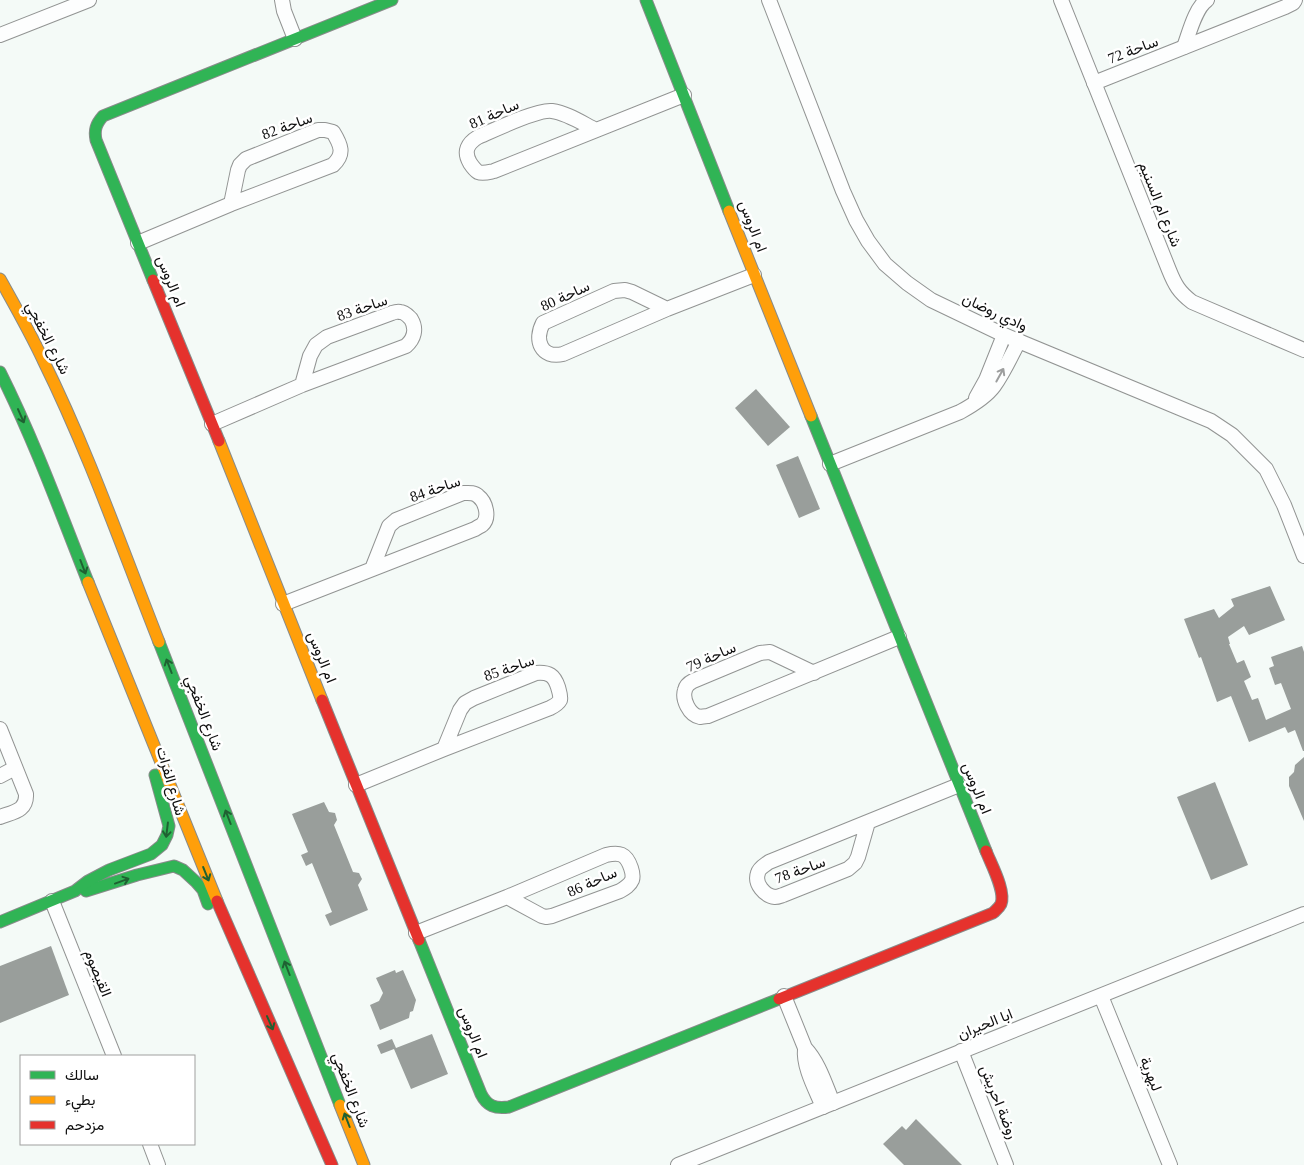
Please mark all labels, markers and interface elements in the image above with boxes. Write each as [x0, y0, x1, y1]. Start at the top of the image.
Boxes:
street label: ساحة 72 [1106, 33, 1160, 67]
street label: ساحة 81 [467, 96, 521, 132]
street label: ساحة 82 [260, 109, 314, 142]
street label: شارع ام السنيم [1133, 159, 1184, 250]
street label: ام الروس [734, 198, 770, 255]
street label: ام الروس [152, 253, 189, 310]
street label: ساحة 80 [538, 278, 592, 314]
street label: وادي روضان [958, 290, 1030, 339]
street label: ساحة 83 [335, 292, 390, 324]
street label: شارع الخفجي [18, 299, 73, 379]
one-way arrow [996, 368, 1005, 383]
one-way arrow [16, 408, 26, 423]
street label: ساحة 84 [408, 473, 463, 505]
one-way arrow [79, 558, 88, 574]
street label: ام الروس [303, 629, 340, 686]
street label: ساحة 79 [684, 639, 738, 675]
street label: ساحة 85 [482, 652, 537, 684]
one-way arrow [164, 658, 173, 674]
street label: شارع الخفجي [178, 673, 226, 755]
street label: شارع الفرات [151, 745, 188, 818]
street label: ام الروس [958, 760, 995, 817]
one-way arrow [223, 810, 232, 825]
one-way arrow [162, 821, 172, 837]
street label: ساحة 78 [773, 853, 827, 886]
street label: ساحة 86 [565, 864, 619, 900]
one-way arrow [202, 866, 211, 881]
one-way arrow [113, 876, 129, 885]
street label: القيصوم [80, 947, 115, 1000]
one-way arrow [282, 961, 292, 976]
street label: ام الروس [454, 1004, 491, 1061]
street label: ابا الحيران [955, 1006, 1015, 1043]
one-way arrow [265, 1015, 275, 1030]
street label: شارع الخفجي [325, 1050, 373, 1132]
legend [20, 1055, 195, 1145]
street label: لبهرية [1136, 1055, 1165, 1094]
street label: روضة احريش [975, 1063, 1021, 1142]
text: سالك [65, 1067, 99, 1083]
text: بطيء [65, 1092, 95, 1113]
one-way arrow [341, 1112, 350, 1127]
text: مزدحم [65, 1117, 104, 1135]

